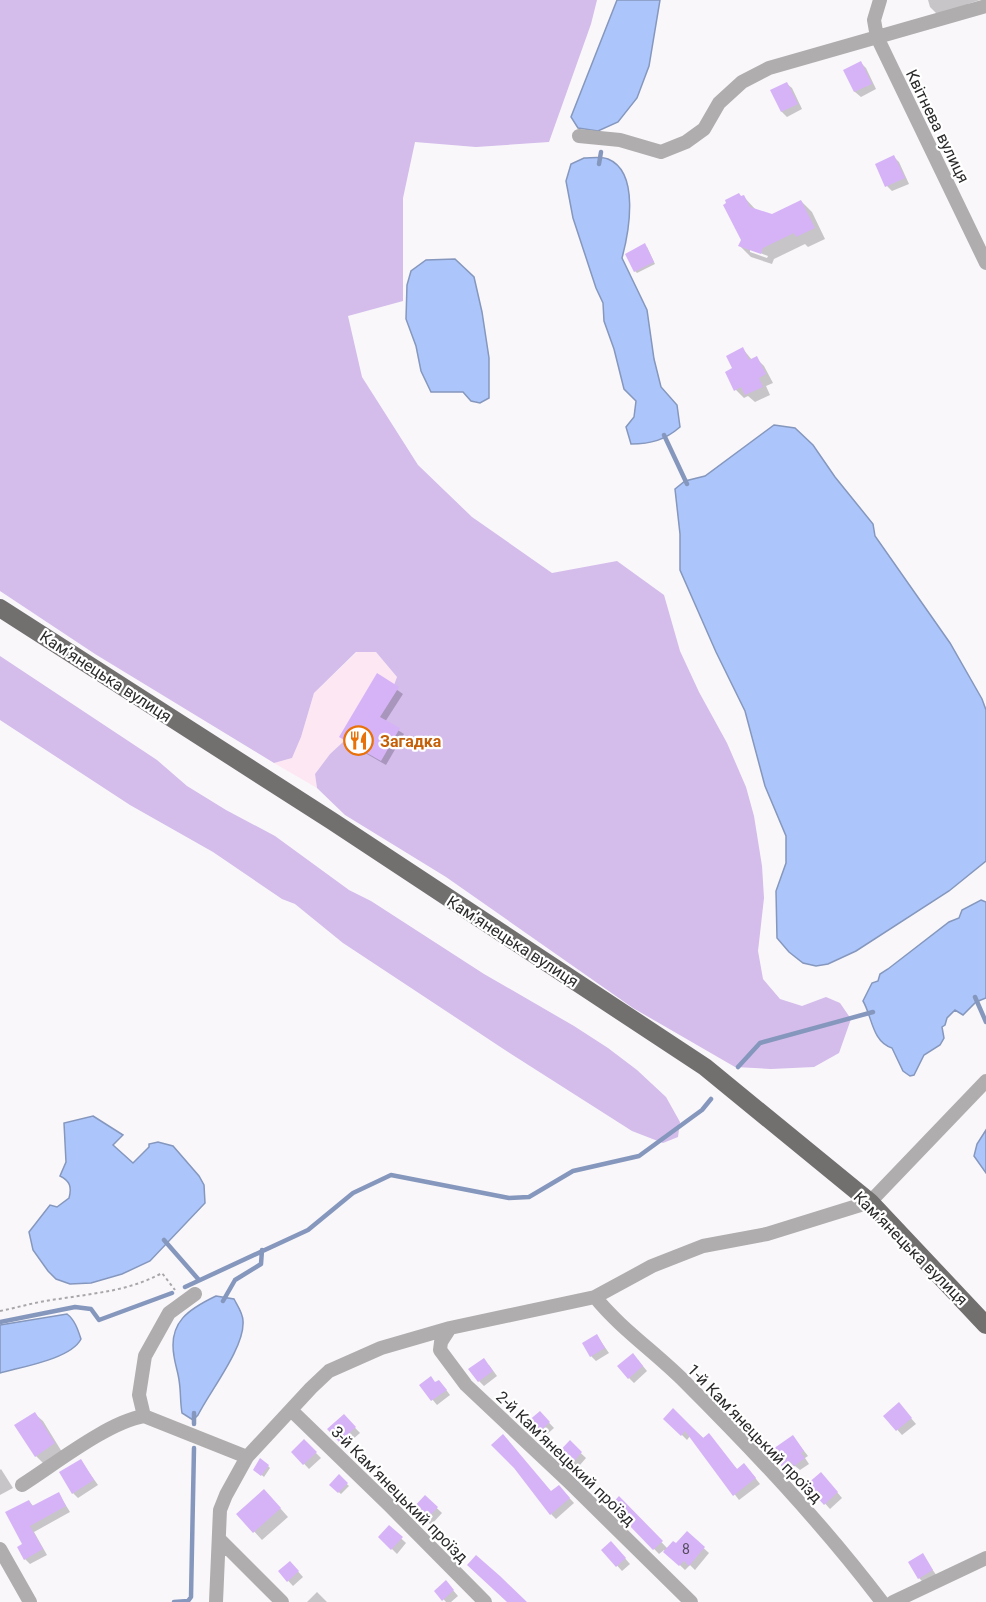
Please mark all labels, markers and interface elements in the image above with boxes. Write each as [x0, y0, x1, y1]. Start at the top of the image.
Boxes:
street label: Квітнева вулиця [902, 66, 973, 186]
street label: Камʼянецька вулиця [36, 627, 175, 726]
restaurant icon: Загадка [343, 725, 375, 757]
place label: Загадка [380, 732, 442, 751]
street label: Камʼянецька вулиця [443, 892, 582, 991]
street label: Камʼянецька вулиця [850, 1187, 972, 1309]
street label: 1-й Камʼянецький проїзд [683, 1360, 826, 1507]
street label: 2-й Камʼянецький проїзд [492, 1387, 639, 1530]
street label: 3-й Камʼянецький проїзд [327, 1422, 472, 1567]
house number: 8 [682, 1541, 690, 1557]

